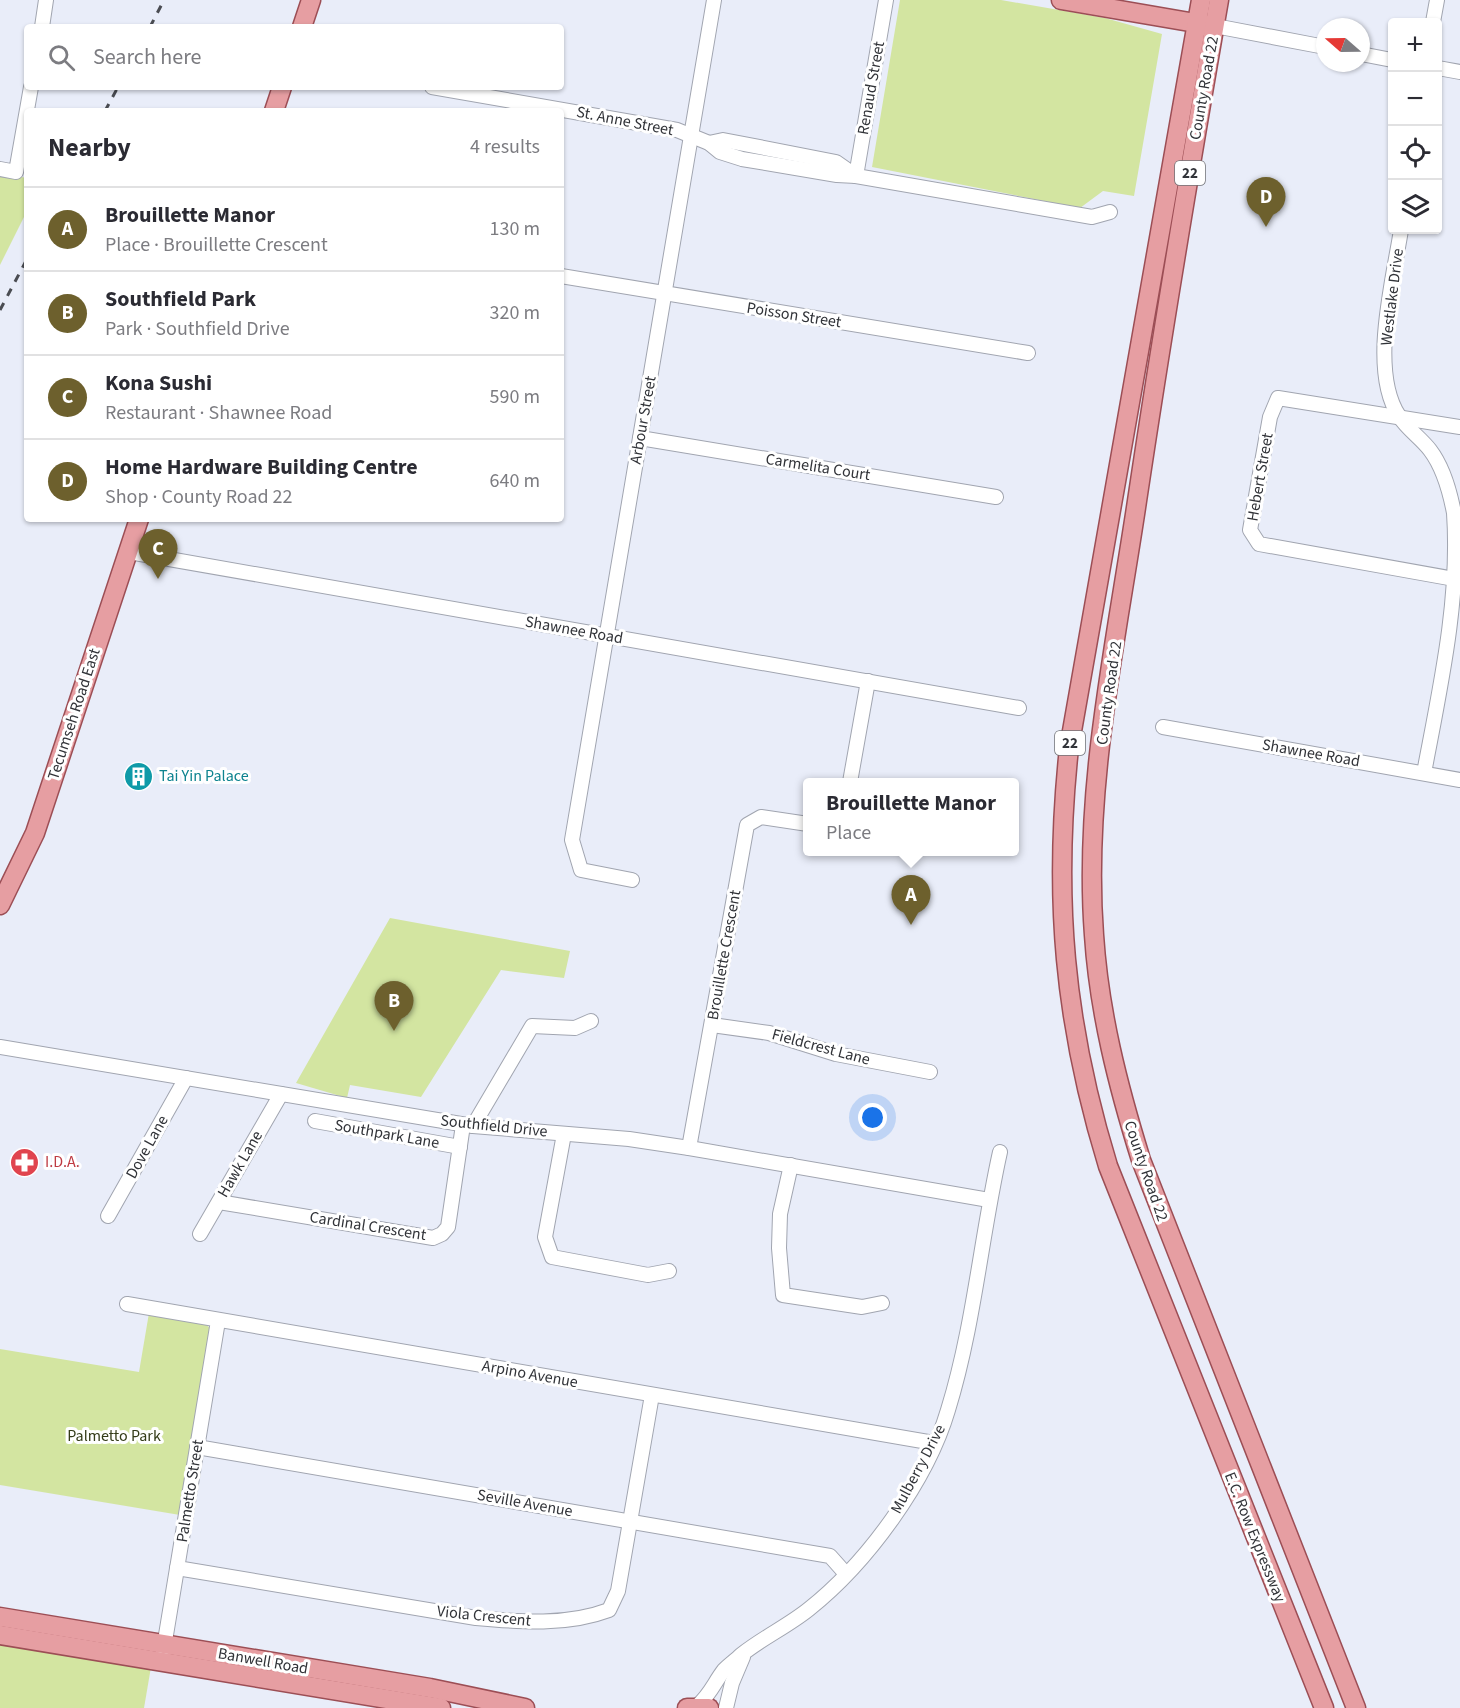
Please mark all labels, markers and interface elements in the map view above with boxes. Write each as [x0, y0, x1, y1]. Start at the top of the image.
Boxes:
north arrow [1316, 18, 1370, 72]
map controls [1388, 18, 1442, 234]
button: + [1388, 18, 1442, 72]
search box [24, 24, 564, 90]
street label: County Road 22 [1184, 34, 1224, 142]
street label: Renaud Street [852, 39, 890, 136]
icon: search [45, 41, 78, 74]
text: Search here [93, 41, 201, 73]
button: − [1388, 72, 1442, 126]
street label: St. Anne Street [575, 101, 676, 141]
button: locate [1388, 126, 1442, 180]
text: Nearby [48, 129, 131, 166]
text: 4 results [470, 133, 540, 161]
road number: 22 [1175, 161, 1205, 185]
pin: D [1246, 178, 1286, 227]
button: layers [1388, 180, 1442, 234]
text: Brouillette Manor [105, 199, 275, 231]
text: A [62, 215, 73, 243]
text: 130 m [490, 215, 540, 243]
text: Place · Brouillette Crescent [105, 231, 328, 259]
street label: Westlake Drive [1375, 247, 1409, 347]
text: Southfield Park [105, 283, 256, 315]
street label: Poisson Street [745, 297, 843, 333]
text: B [61, 299, 74, 327]
text: 320 m [490, 299, 540, 327]
text: Park · Southfield Drive [105, 315, 290, 343]
text: Kona Sushi [105, 367, 212, 399]
street label: Arbour Street [624, 374, 662, 466]
text: C [62, 383, 73, 411]
text: 590 m [490, 383, 540, 411]
text: Restaurant · Shawnee Road [105, 399, 332, 427]
street label: Hebert Street [1241, 430, 1279, 523]
street label: Carmelita Court [764, 448, 873, 486]
text: Home Hardware Building Centre [105, 451, 418, 483]
text: D [61, 467, 74, 495]
text: 640 m [490, 467, 540, 495]
text: Shop · County Road 22 [105, 483, 292, 511]
pin: C [138, 530, 178, 579]
street label: Shawnee Road [523, 611, 625, 649]
street label: County Road 22 [1091, 640, 1127, 746]
street label: Tecumseh Road East [42, 645, 106, 783]
road number: 22 [1055, 731, 1085, 755]
street label: Shawnee Road [1260, 734, 1362, 772]
building icon: Tai Yin Palace [122, 760, 154, 792]
place label: Tai Yin Palace [159, 765, 249, 787]
popup [803, 778, 1019, 856]
text: Brouillette Manor [826, 787, 996, 819]
text: Place [826, 819, 871, 847]
pin: A [892, 876, 930, 925]
street label: Brouillette Crescent [702, 888, 746, 1022]
pin: B [374, 982, 414, 1031]
street label: Fieldcrest Lane [769, 1023, 873, 1071]
your location [858, 1103, 887, 1132]
street label: Southfield Drive [439, 1109, 549, 1143]
street label: Dove Lane [121, 1111, 174, 1183]
street label: Southpark Lane [333, 1114, 441, 1154]
street label: County Road 22 [1119, 1118, 1173, 1224]
street label: Hawk Lane [212, 1127, 268, 1201]
pharmacy icon: I.D.A. [8, 1146, 40, 1178]
place label: I.D.A. [45, 1151, 80, 1173]
street label: Cardinal Crescent [308, 1206, 428, 1246]
street label: Arpino Avenue [480, 1355, 580, 1393]
street label: Mulberry Drive [885, 1420, 951, 1517]
park label: Palmetto Park [67, 1425, 161, 1447]
street label: Palmetto Street [171, 1437, 209, 1544]
street label: E.C. Row Expressway [1219, 1469, 1291, 1606]
street label: Seville Avenue [476, 1484, 575, 1522]
street label: Viola Crescent [436, 1600, 533, 1632]
street label: Banwell Road [216, 1642, 310, 1680]

